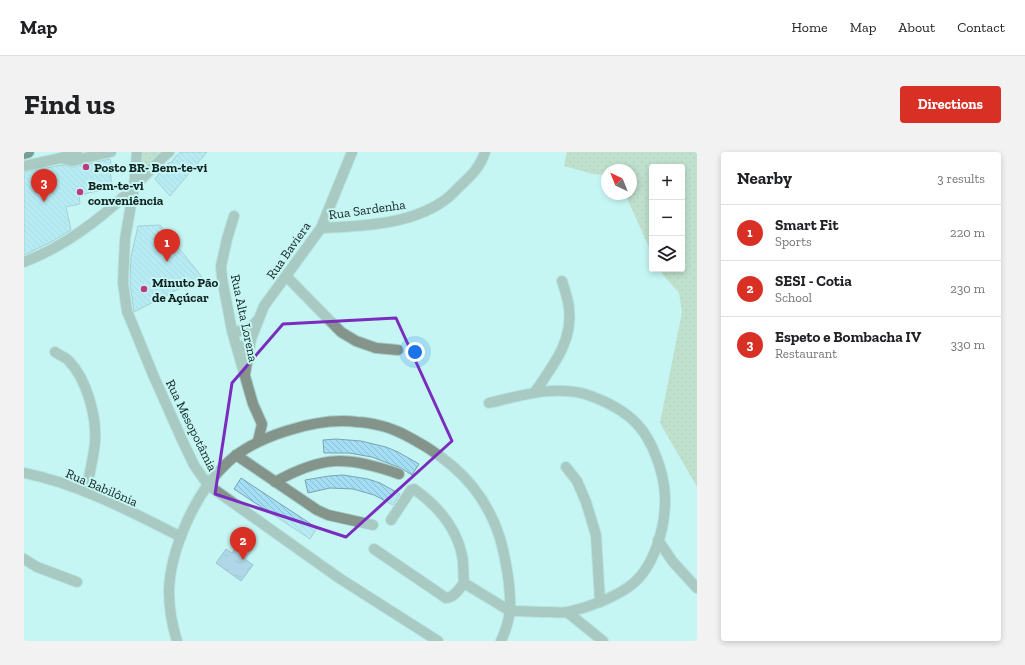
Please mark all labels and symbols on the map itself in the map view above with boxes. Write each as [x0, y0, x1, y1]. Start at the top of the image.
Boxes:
place label: Posto BR- Bem-te-vi [94, 160, 207, 175]
marker: Posto BR- Bem-te-vi [81, 162, 91, 172]
north arrow [601, 164, 637, 200]
pin: 3 [31, 169, 57, 202]
place label: Bem-te-vi conveniência [88, 178, 164, 208]
marker: Bem-te-vi conveniência [75, 187, 85, 197]
street label: Rua Sardenha [328, 197, 407, 222]
street label: Rua Baviera [263, 218, 314, 282]
pin: 1 [154, 229, 180, 262]
street label: Rua Alta Lorena [228, 273, 261, 364]
place label: Minuto Pão de Açúcar [152, 275, 218, 305]
marker: Minuto Pão de Açúcar [139, 284, 149, 294]
your location [405, 342, 425, 362]
street label: Rua Mesopotâmia [163, 377, 221, 474]
street label: Rua Babilônia [64, 466, 141, 510]
pin: 2 [230, 527, 256, 560]

